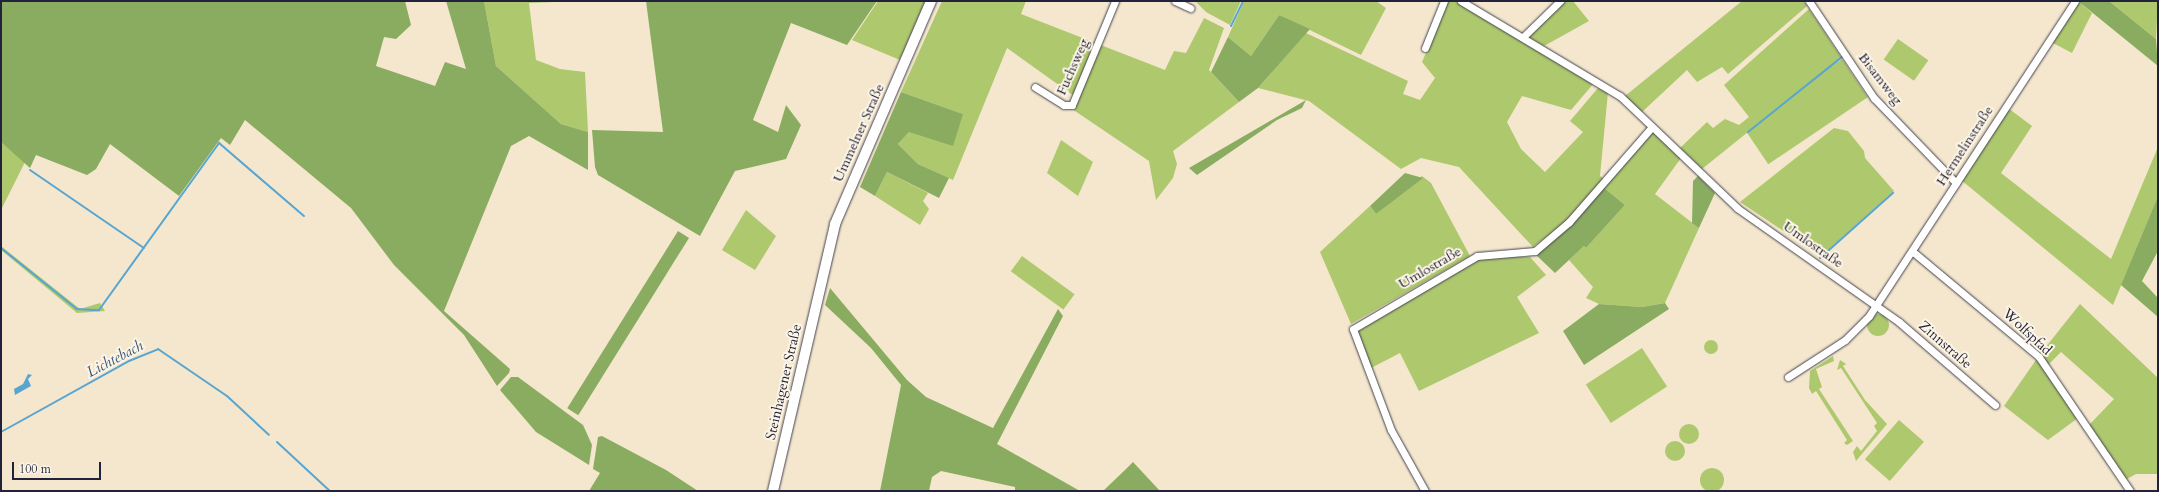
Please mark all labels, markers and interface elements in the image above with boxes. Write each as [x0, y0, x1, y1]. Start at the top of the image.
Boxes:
street label: Fuchsweg [1053, 36, 1093, 98]
street label: Bisamweg [1854, 50, 1906, 108]
street label: Ummelner Straße [830, 81, 888, 185]
street label: Hermelinstraße [1933, 103, 1997, 189]
street label: Umlostraße [1780, 218, 1846, 272]
street label: Umlostraße [1396, 243, 1464, 293]
street label: Wolfspfad [1999, 305, 2055, 359]
street label: Zinnstraße [1915, 317, 1975, 373]
street label: Steinhagener Straße [763, 323, 805, 441]
water label: Lichtebach [84, 337, 146, 381]
scale bar [14, 454, 103, 480]
text: 100 m [19, 461, 51, 477]

